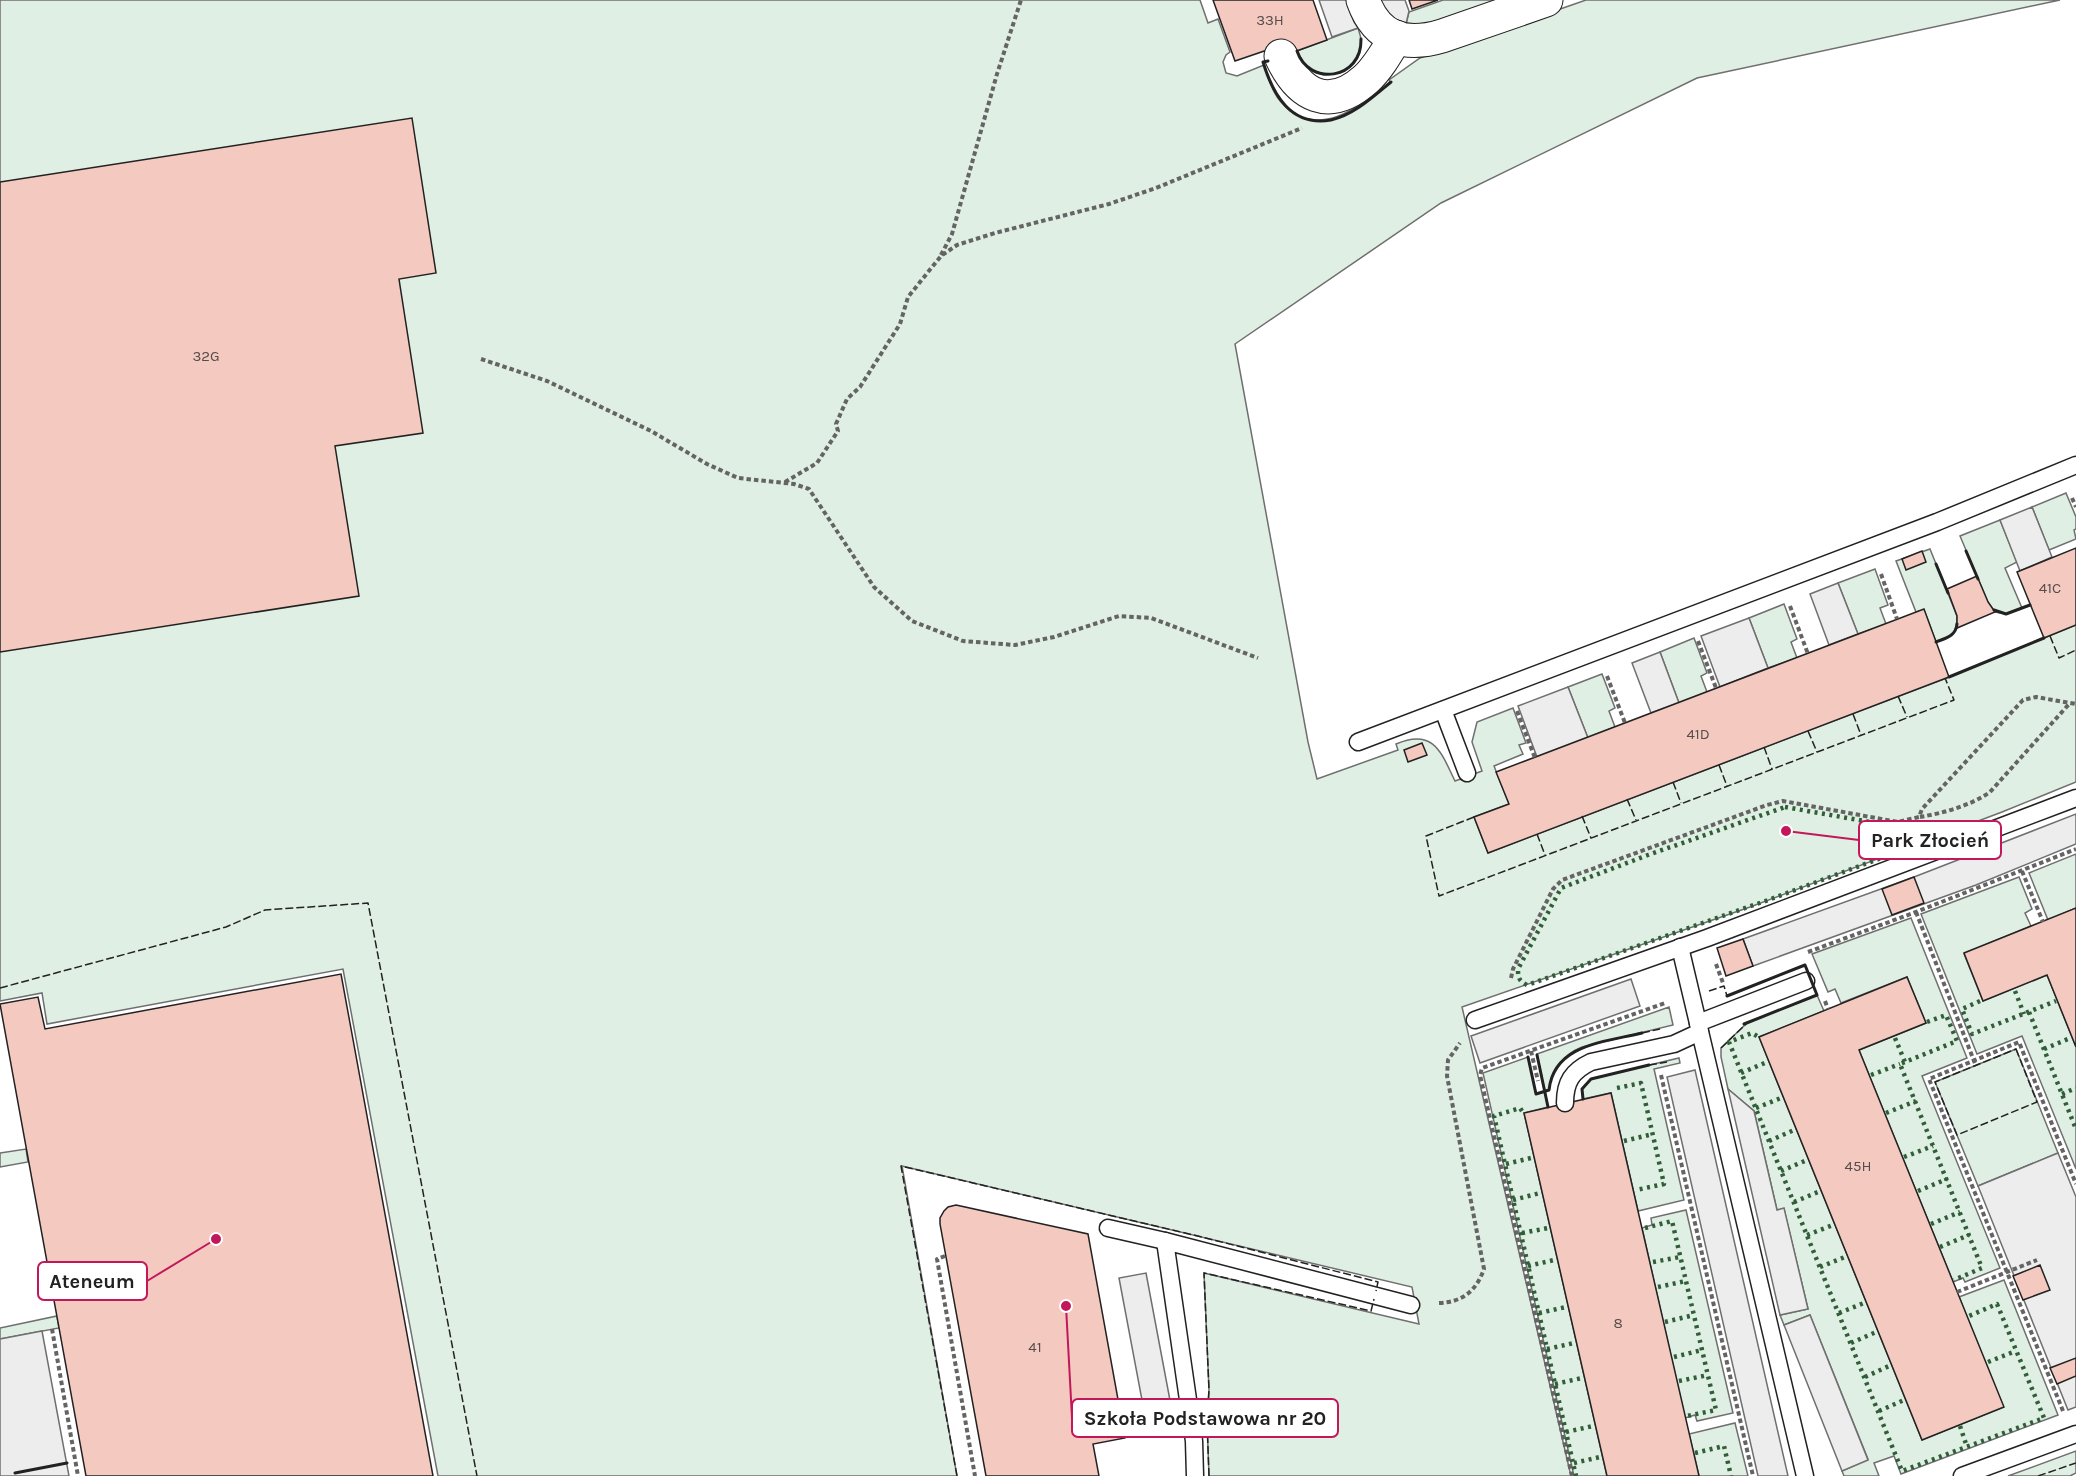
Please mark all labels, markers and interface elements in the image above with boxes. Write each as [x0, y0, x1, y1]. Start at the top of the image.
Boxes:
house number: 33H [1256, 11, 1284, 29]
house number: 32G [192, 347, 220, 365]
house number: 41C [2039, 579, 2061, 597]
house number: 41D [1686, 725, 1710, 743]
callout: Park Złocień [1859, 821, 2001, 859]
text: Park Złocień [1871, 829, 1989, 852]
house number: 45H [1845, 1157, 1871, 1175]
callout: Ateneum [38, 1262, 147, 1300]
text: Ateneum [49, 1270, 135, 1293]
house number: 8 [1613, 1314, 1623, 1332]
house number: 41 [1028, 1338, 1042, 1356]
callout: Szkoła Podstawowa nr 20 [1072, 1399, 1338, 1437]
text: Szkoła Podstawowa nr 20 [1084, 1407, 1326, 1430]

